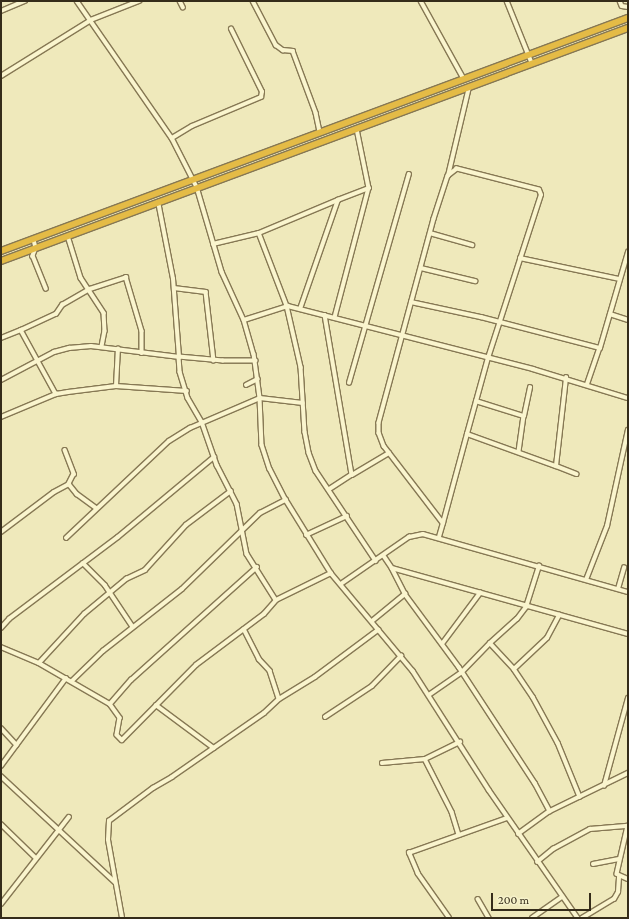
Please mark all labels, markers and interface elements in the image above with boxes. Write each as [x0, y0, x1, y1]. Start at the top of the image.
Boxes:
scale bar [493, 885, 593, 911]
text: 200 m [498, 893, 529, 907]

